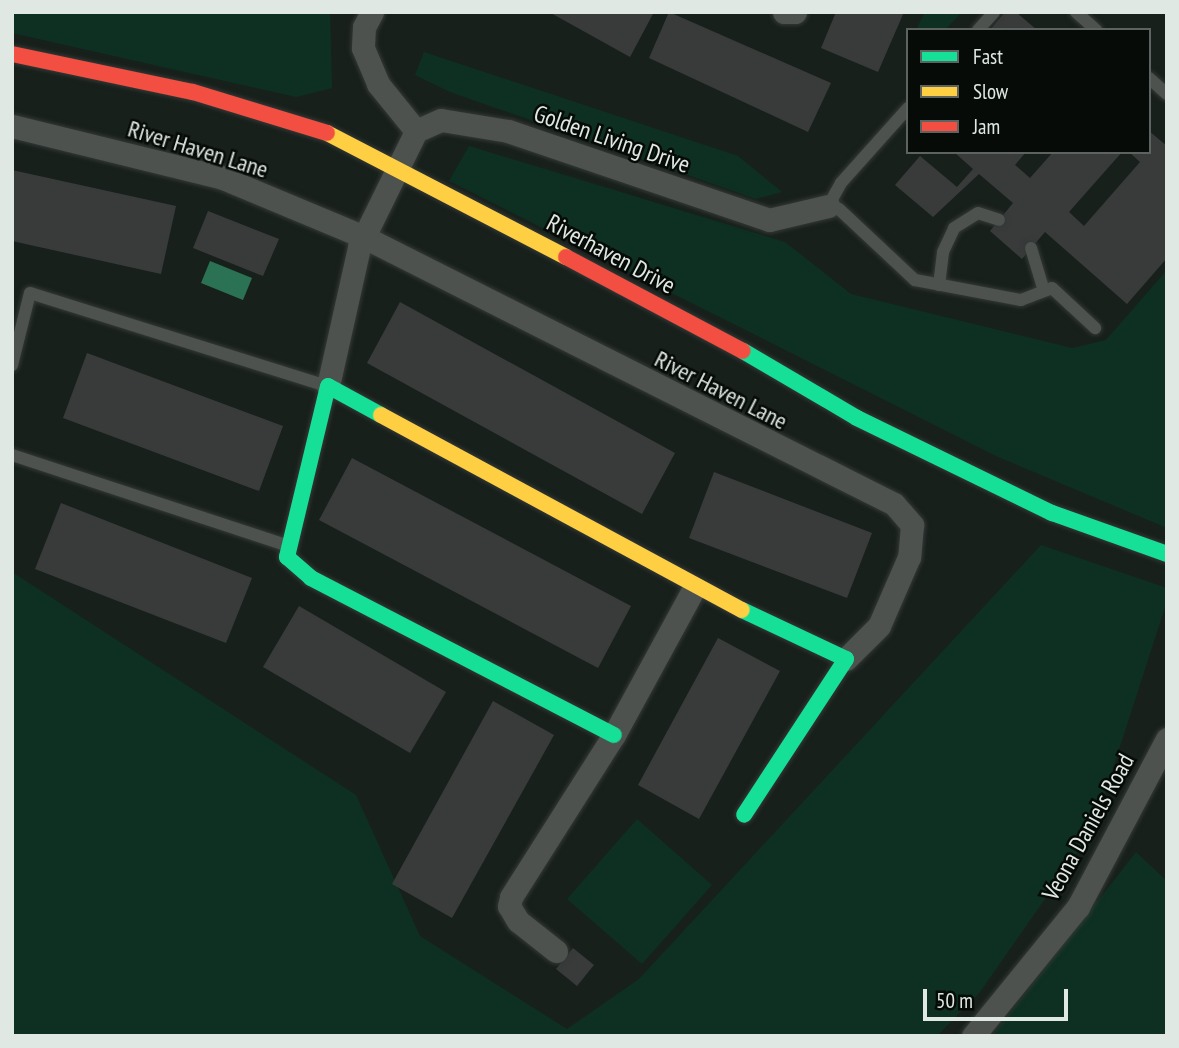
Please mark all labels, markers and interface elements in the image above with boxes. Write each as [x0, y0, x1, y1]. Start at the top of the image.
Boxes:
legend [906, 28, 1151, 154]
text: Fast [973, 43, 1003, 70]
text: Slow [973, 78, 1008, 105]
street label: Golden Living Drive [530, 99, 694, 179]
text: Jam [973, 113, 1000, 140]
street label: River Haven Lane [125, 114, 271, 184]
street label: Riverhaven Drive [542, 208, 680, 300]
street label: River Haven Lane [650, 344, 792, 436]
street label: Veona Daniels Road [1036, 749, 1140, 905]
scale bar [927, 974, 1072, 1018]
text: 50 m [936, 987, 973, 1014]

